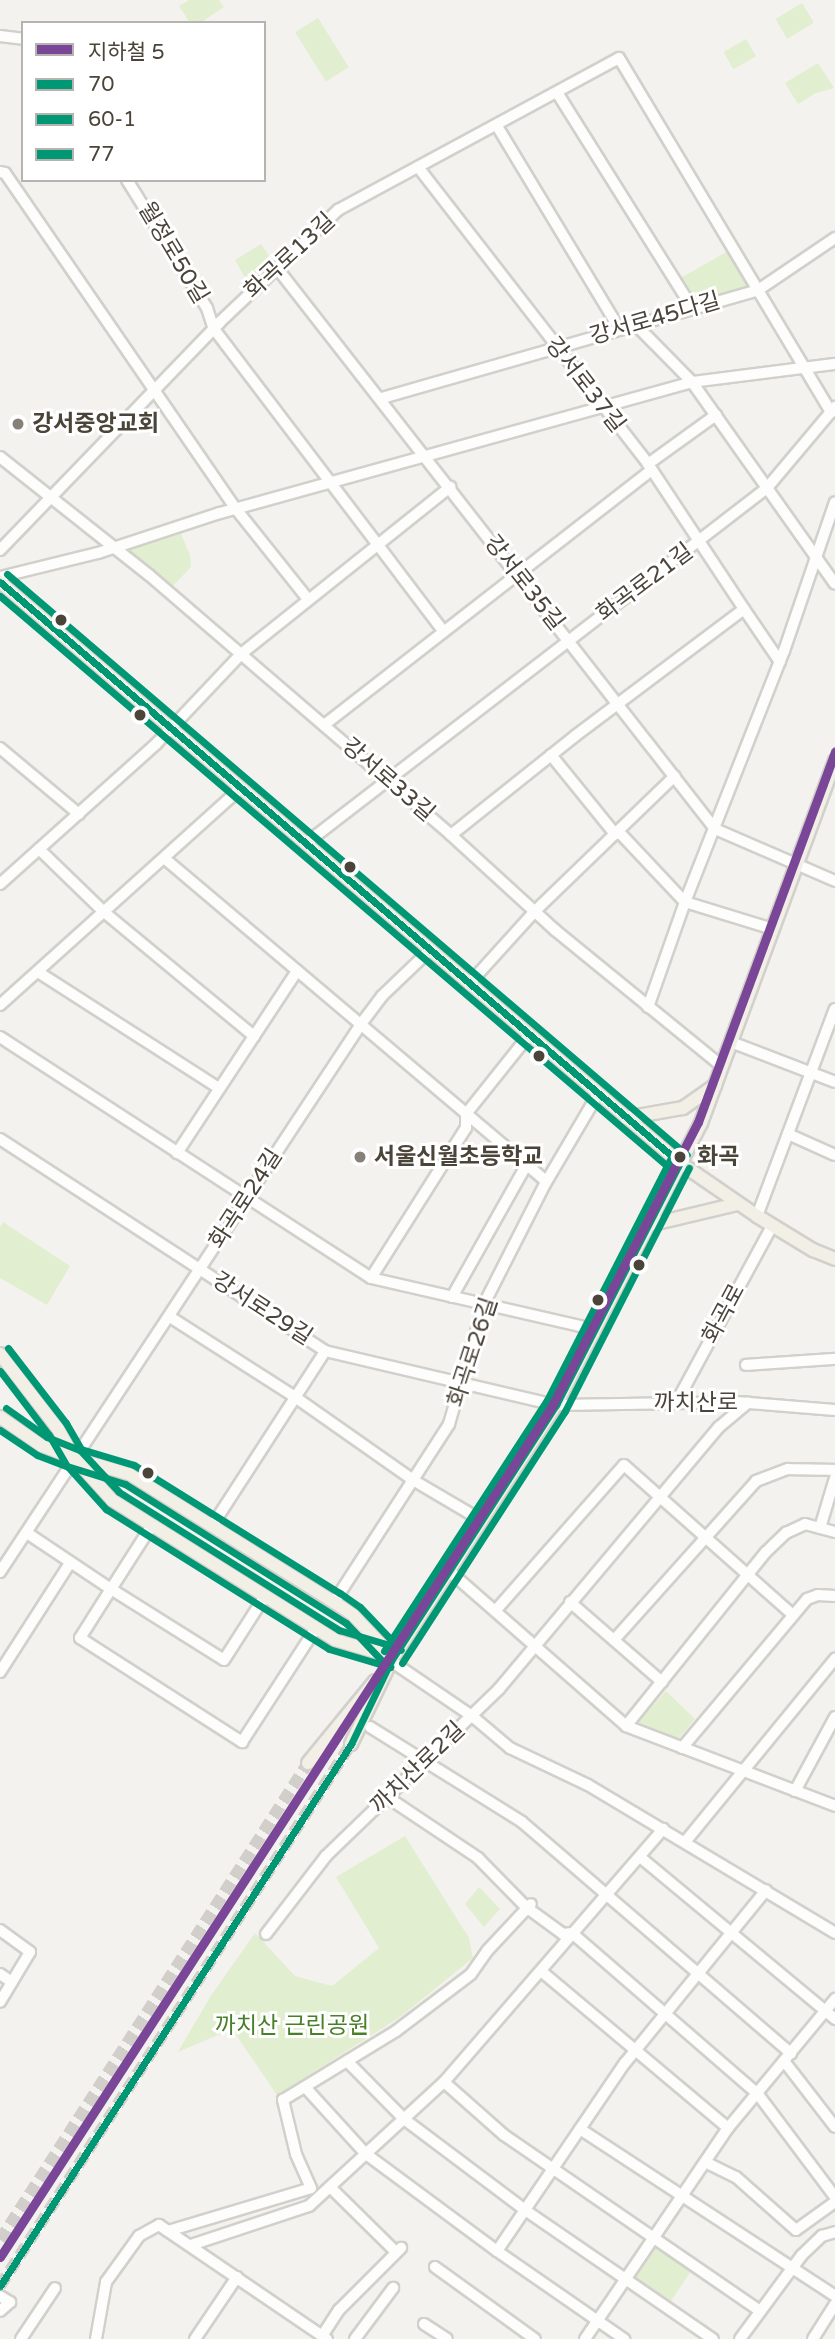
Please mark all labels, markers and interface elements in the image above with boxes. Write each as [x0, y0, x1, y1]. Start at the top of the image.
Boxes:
legend [21, 21, 266, 182]
text: 지하철 5 [88, 40, 165, 65]
text: 70 [88, 72, 114, 97]
text: 60-1 [88, 107, 136, 132]
text: 77 [88, 142, 114, 167]
street label: 월정로50길 [132, 197, 214, 309]
street label: 화곡로13길 [239, 207, 341, 305]
street label: 강서로45다길 [586, 287, 724, 351]
street label: 강서로37길 [539, 332, 631, 438]
place label: 강서중앙교회 [32, 410, 159, 438]
marker: 강서중앙교회 [10, 416, 26, 432]
street label: 강서로35길 [478, 530, 570, 636]
street label: 화곡로21길 [591, 538, 699, 628]
unlabelled marker [54, 613, 68, 627]
unlabelled marker [133, 708, 147, 722]
street label: 강서로33길 [336, 732, 440, 828]
unlabelled marker [343, 860, 357, 874]
unlabelled marker [532, 1049, 546, 1063]
place label: 서울신월초등학교 [374, 1143, 543, 1171]
place label: 화곡 [697, 1143, 739, 1171]
street label: 화곡로24길 [204, 1144, 288, 1254]
marker: 화곡 [669, 1146, 691, 1168]
marker: 서울신월초등학교 [352, 1149, 368, 1165]
unlabelled marker [632, 1258, 646, 1272]
street label: 강서로29길 [207, 1267, 317, 1351]
street label: 화곡로 [697, 1279, 751, 1349]
unlabelled marker [591, 1293, 605, 1307]
street label: 화곡로26길 [442, 1294, 504, 1410]
street label: 까치산로 [654, 1389, 738, 1417]
unlabelled marker [141, 1466, 155, 1480]
street label: 까치산로2길 [365, 1716, 471, 1820]
park label: 까치산 근린공원 [215, 2012, 369, 2040]

